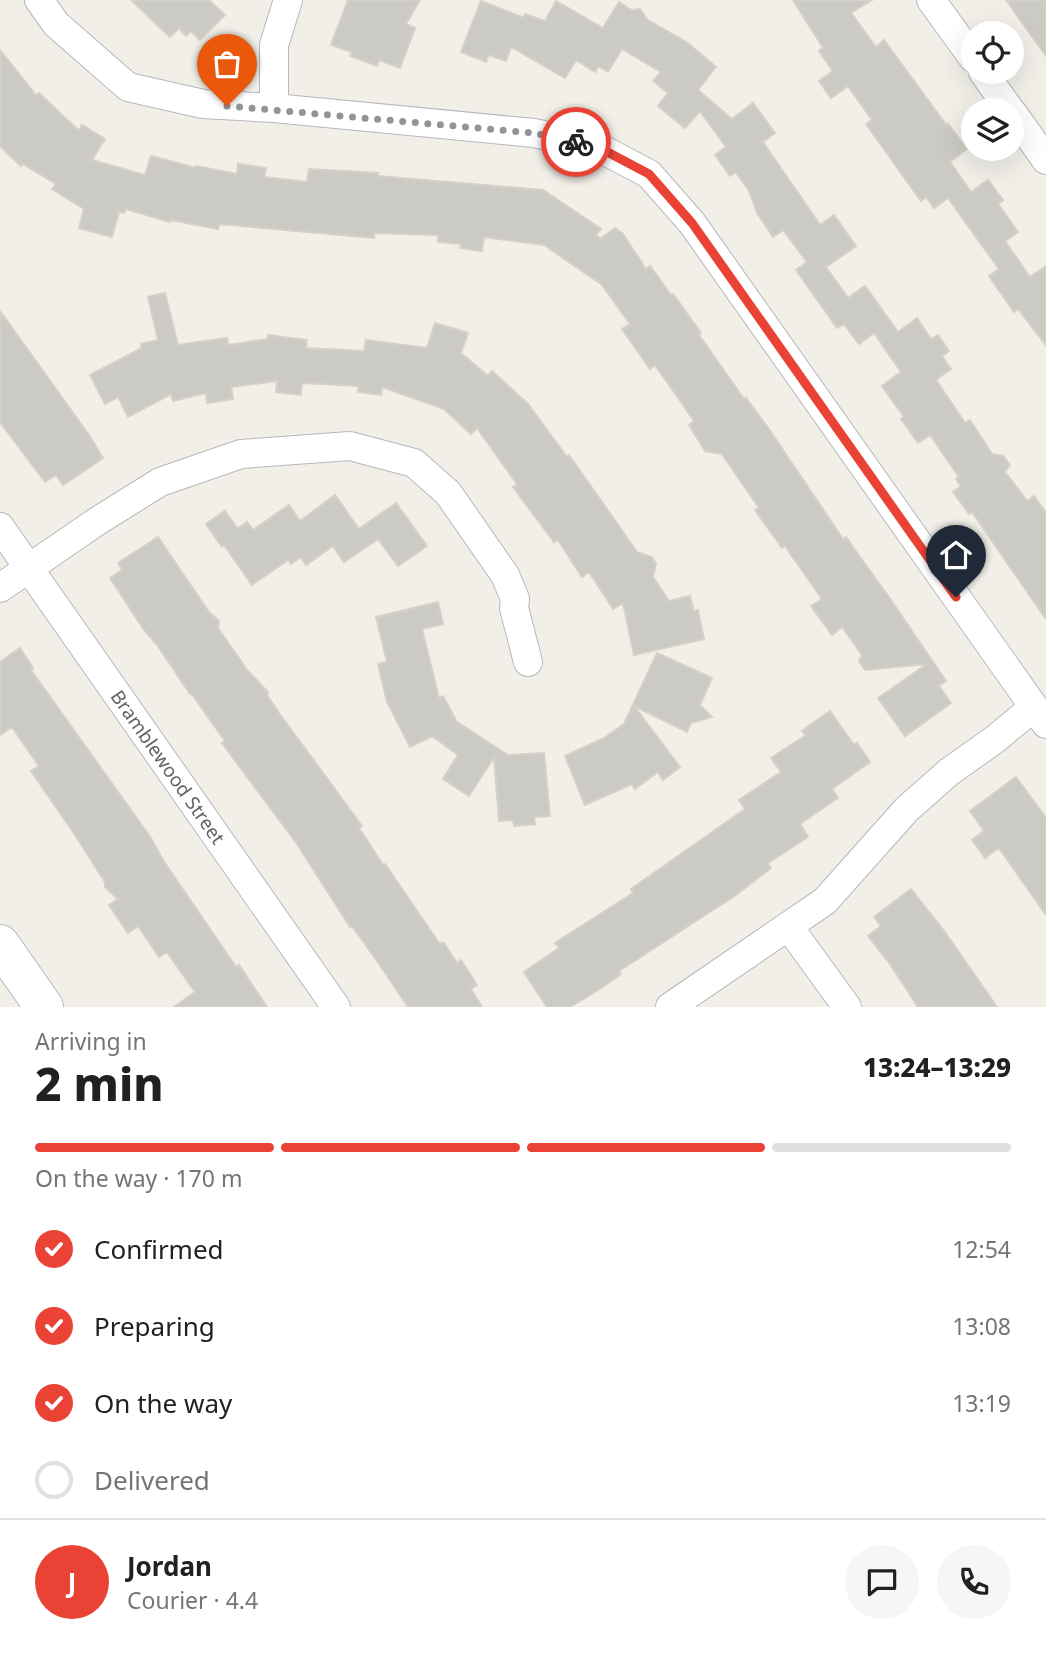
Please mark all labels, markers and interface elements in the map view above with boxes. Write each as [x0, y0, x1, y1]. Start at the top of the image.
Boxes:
map controls [961, 21, 1024, 161]
button: locate [961, 21, 1024, 84]
pin [197, 34, 257, 106]
icon: bag [208, 45, 246, 83]
button: layers [961, 98, 1024, 161]
courier [541, 107, 611, 177]
icon: bike [557, 123, 595, 161]
pin [926, 525, 986, 597]
icon: home [937, 536, 975, 574]
street label: Bramblewood Street [105, 685, 231, 849]
text: Arriving in [35, 1025, 147, 1057]
text: 13:24–13:29 [863, 1049, 1011, 1085]
text: 2 min [35, 1052, 164, 1114]
text: On the way · 170 m [35, 1162, 242, 1194]
icon: check [35, 1230, 73, 1268]
text: Confirmed [94, 1231, 224, 1267]
text: 12:54 [952, 1233, 1011, 1265]
icon: check [35, 1307, 73, 1345]
text: Preparing [94, 1308, 215, 1344]
text: 13:08 [952, 1310, 1011, 1342]
icon: check [35, 1384, 73, 1422]
text: On the way [94, 1385, 232, 1421]
text: 13:19 [952, 1387, 1011, 1419]
text: Delivered [94, 1462, 210, 1498]
button: chat [845, 1545, 919, 1619]
button: phone [937, 1545, 1011, 1619]
text: Jordan [127, 1548, 212, 1584]
text: J [68, 1564, 76, 1600]
text: Courier · 4.4 [127, 1584, 258, 1616]

